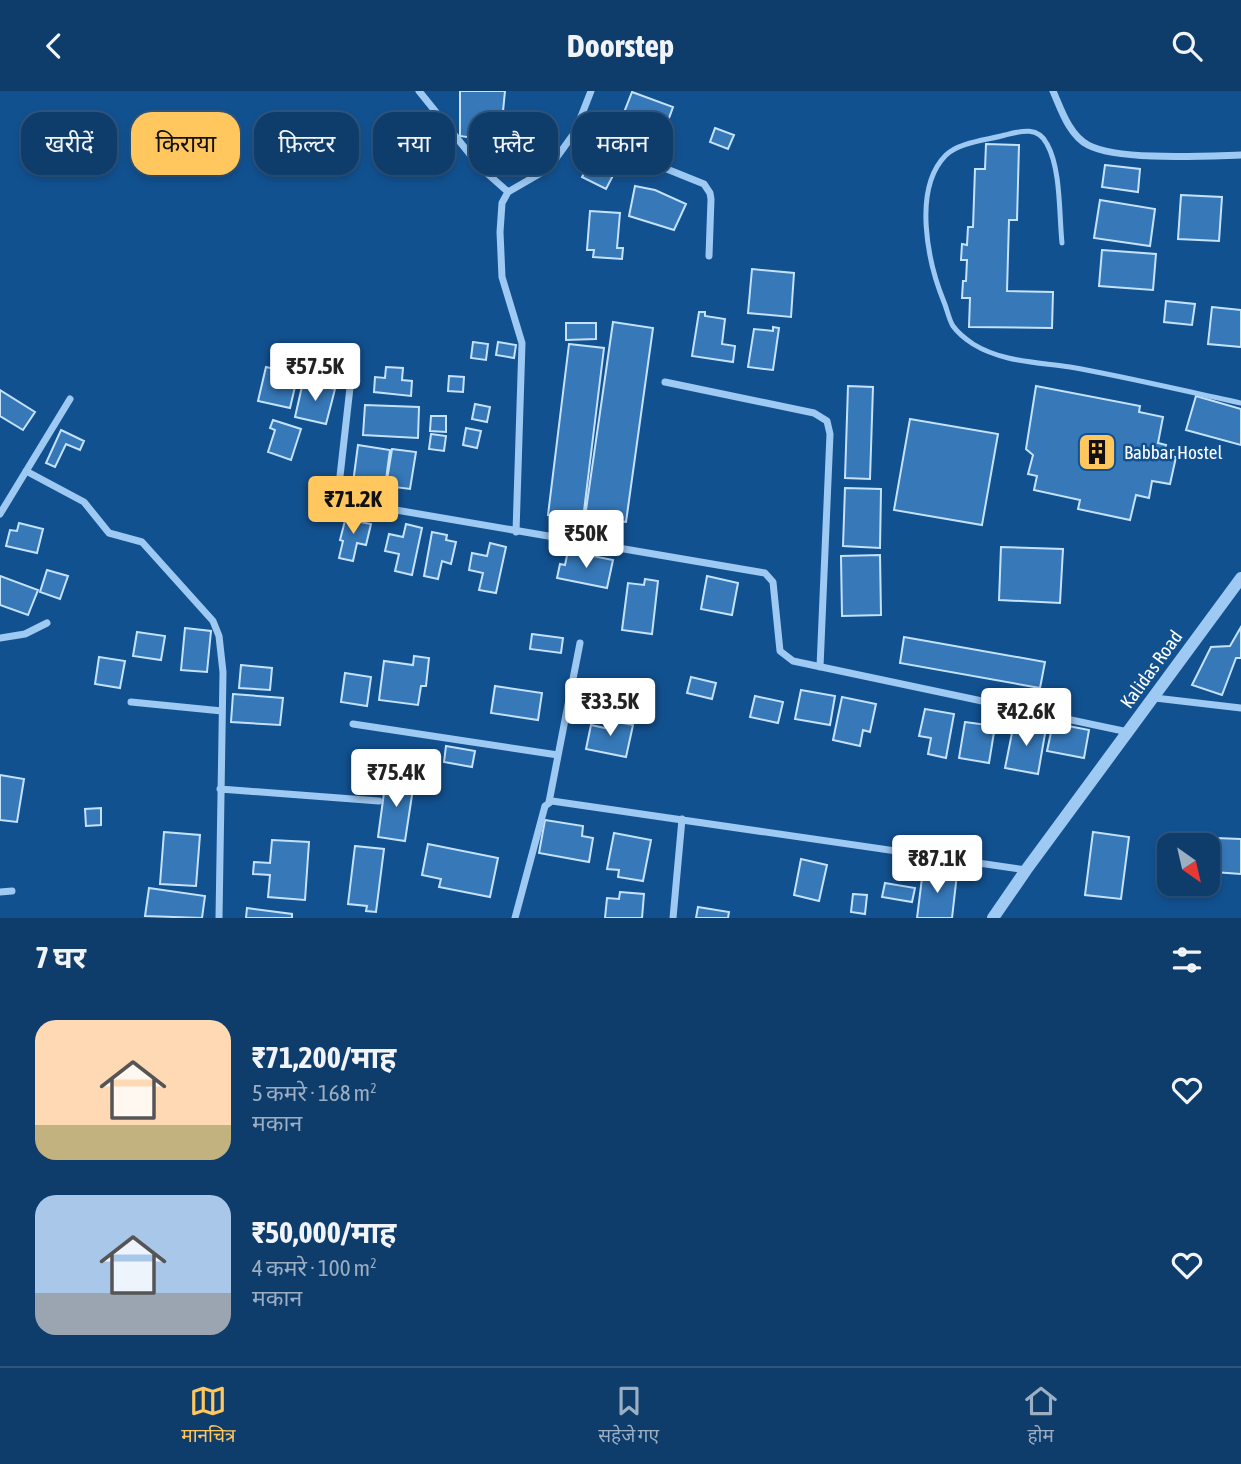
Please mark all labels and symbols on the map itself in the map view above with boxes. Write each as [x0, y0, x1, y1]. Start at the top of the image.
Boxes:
pin: ₹57.5K [258, 343, 372, 403]
building icon: Babbar Hostel [1076, 431, 1118, 473]
place label: Babbar Hostel [1124, 441, 1223, 463]
pin: ₹71.2K [296, 477, 410, 536]
pin: ₹50K [545, 511, 627, 570]
street label: Kalidas Road [1115, 626, 1187, 712]
pin: ₹33.5K [553, 679, 667, 738]
pin: ₹42.6K [969, 689, 1083, 748]
pin: ₹75.4K [339, 749, 453, 809]
north arrow [1157, 833, 1220, 896]
pin: ₹87.1K [880, 835, 994, 895]

